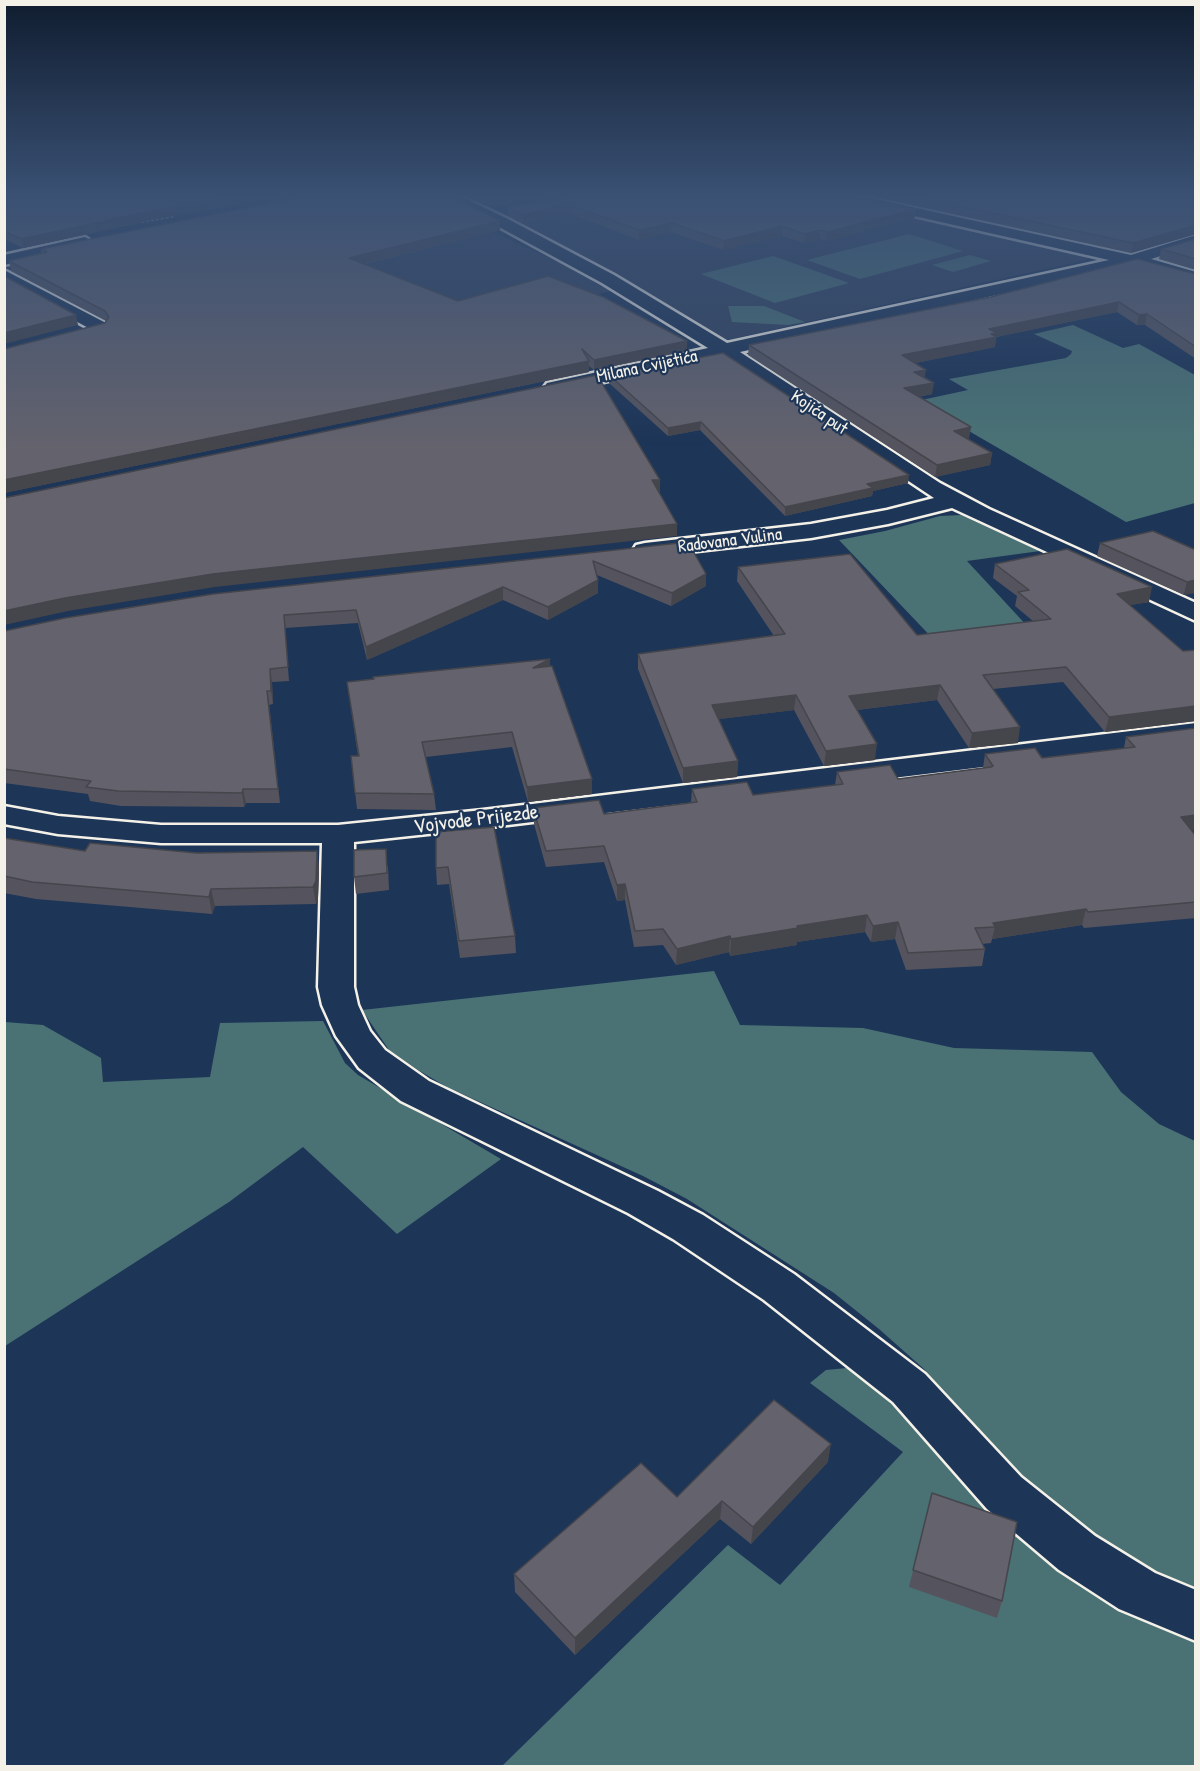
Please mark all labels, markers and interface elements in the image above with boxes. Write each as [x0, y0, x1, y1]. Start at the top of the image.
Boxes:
street label: Milana Cvijetića [595, 346, 699, 388]
street label: Kojića put [786, 386, 852, 440]
street label: Radovana Vulina [677, 524, 783, 558]
street label: Vojvode Prijezde [412, 800, 540, 840]

